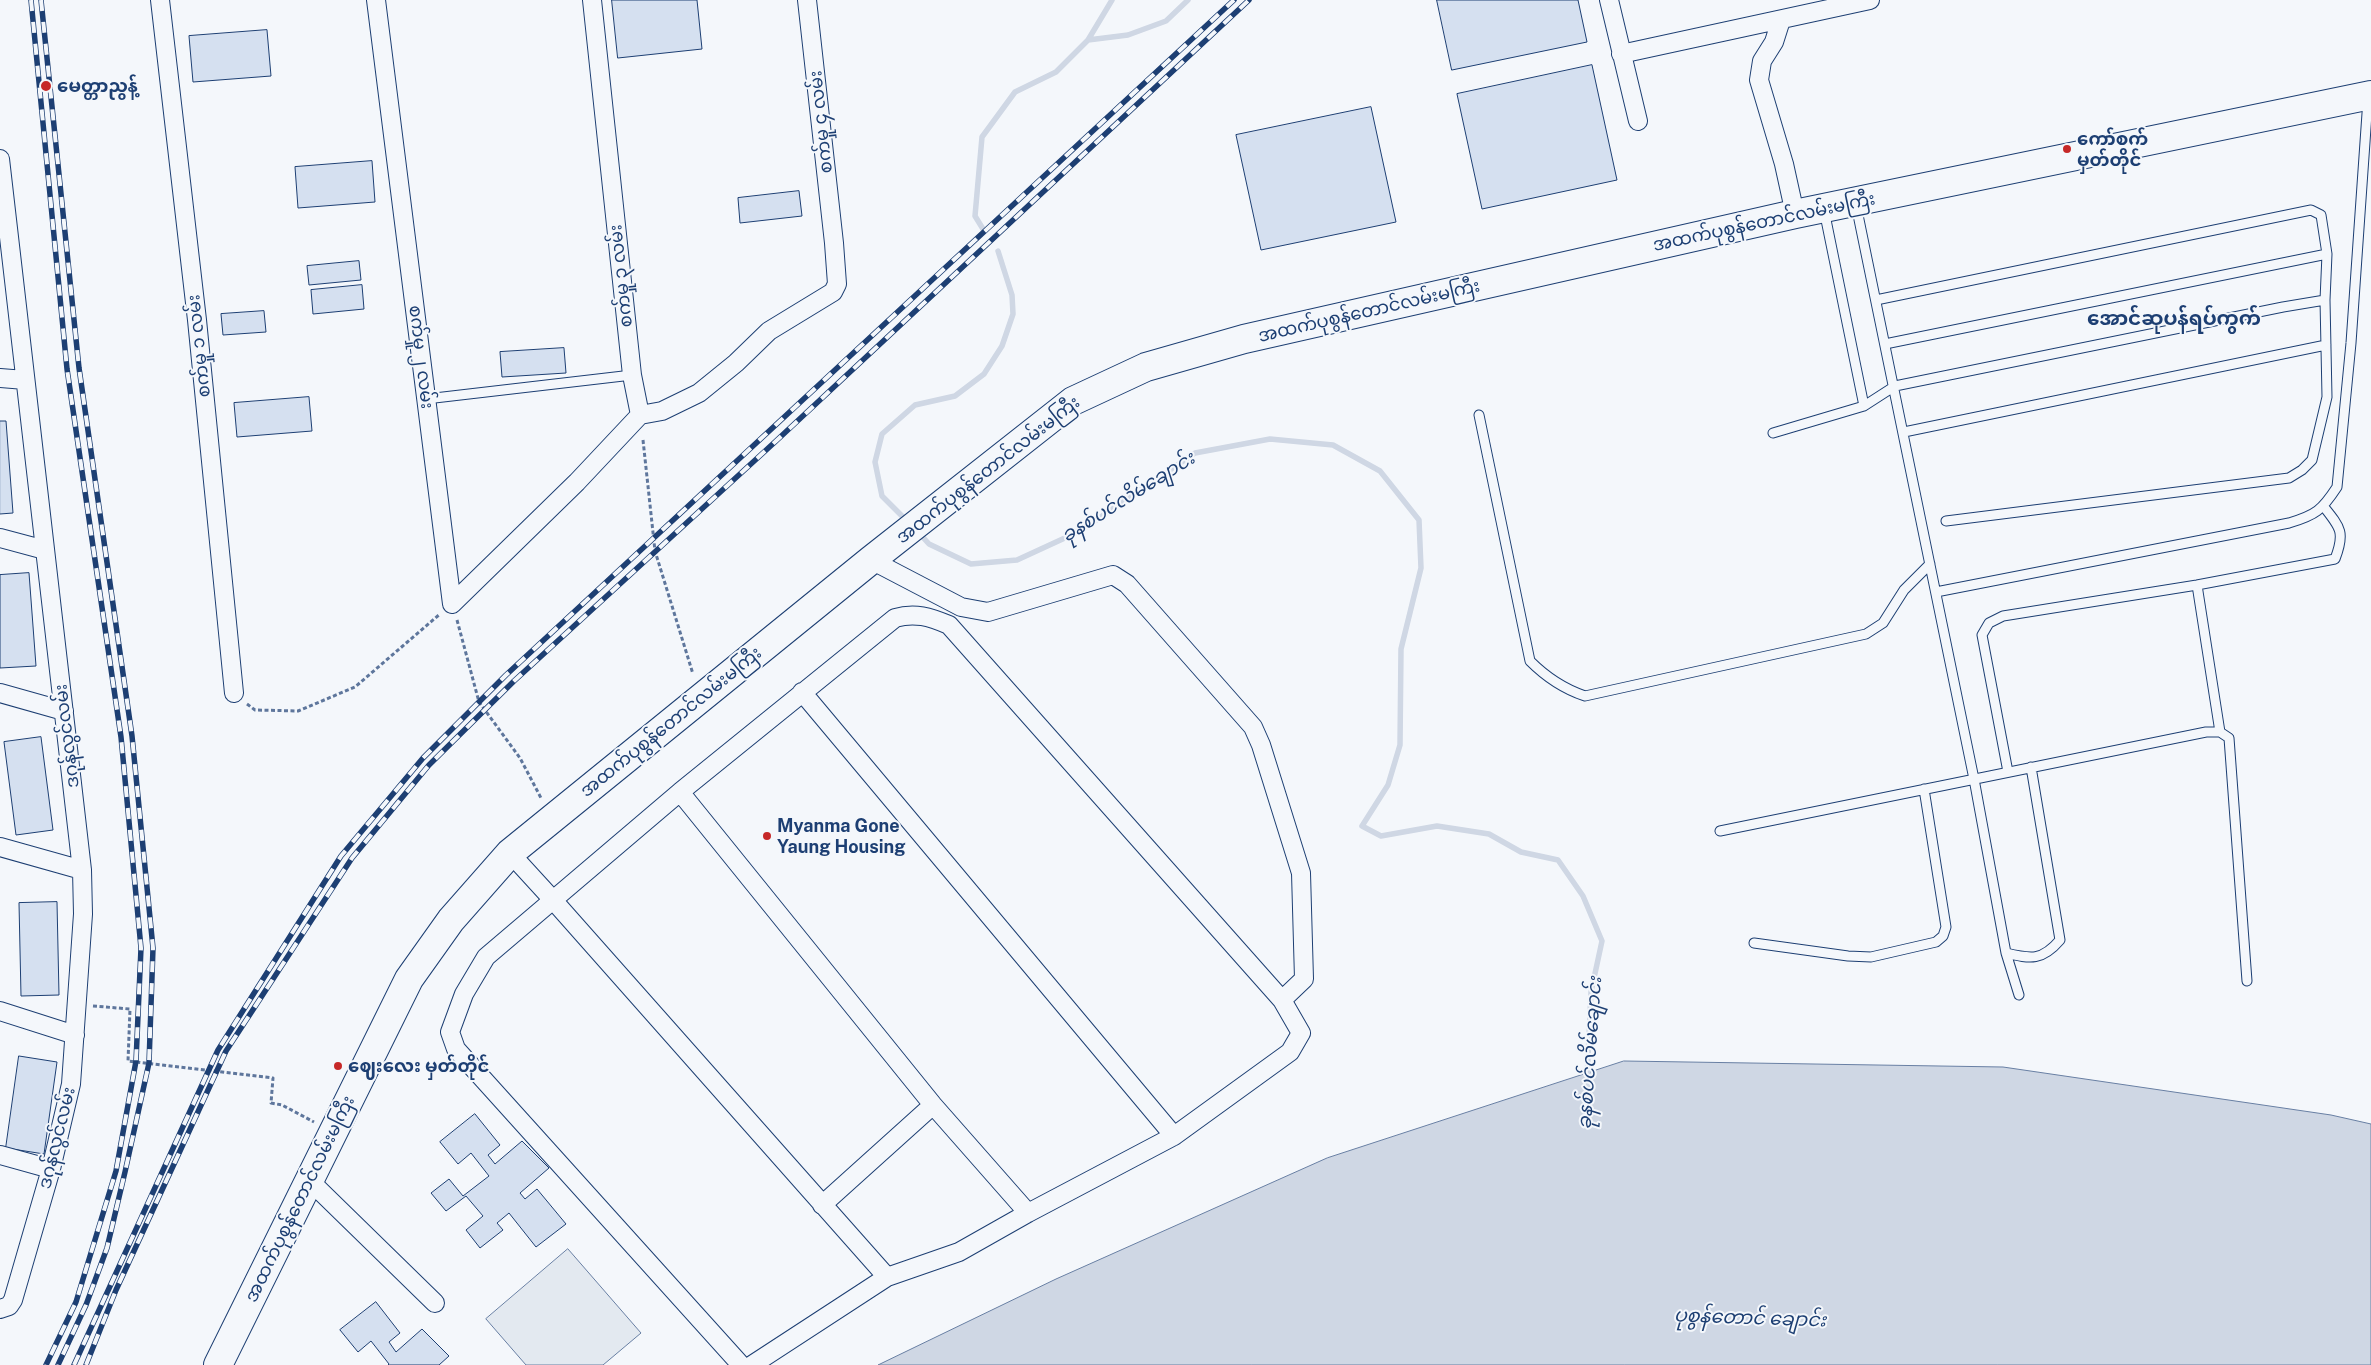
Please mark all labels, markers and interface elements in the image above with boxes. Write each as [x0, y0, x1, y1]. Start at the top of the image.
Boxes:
street label: စက်မှု ၄ လမ်း [805, 70, 837, 174]
place label: မေတ္တာညွန့် [57, 75, 138, 97]
marker: မေတ္တာညွန့် [39, 79, 53, 93]
place label: ကော်စက် မှတ်တိုင် [2077, 128, 2148, 170]
marker: ကော်စက် မှတ်တိုင် [2061, 143, 2073, 155]
street label: အထက်ပုစွန်တောင်လမ်းမကြီး [1651, 188, 1877, 256]
street label: စက်မှု ၃ လမ်း [605, 224, 637, 328]
street label: အထက်ပုစွန်တောင်လမ်းမကြီး [1256, 275, 1482, 347]
street label: စက်မှု ၁ လမ်း [183, 294, 215, 398]
street label: စက်မှု ၂ လမ်း [404, 304, 438, 410]
district label: အောင်ဆုပန်ရပ်ကွက် [2087, 307, 2261, 331]
street label: အထက်ပုစွန်တောင်လမ်းမကြီး [892, 392, 1084, 548]
water label: ခုနစ်ပင်လိမ်ချောင်း [1057, 447, 1199, 547]
street label: အထက်ပုစွန်တောင်လမ်းမကြီး [576, 642, 766, 802]
street label: ဒဂုန်လွင်လမ်း [50, 683, 84, 789]
place label: Myanma Gone Yaung Housing [777, 815, 906, 858]
marker: Myanma Gone Yaung Housing [761, 830, 773, 842]
water label: ခုနစ်ပင်လိမ်ချောင်း [1573, 976, 1607, 1130]
place label: ဈေးလေး မှတ်တိုင် [348, 1055, 489, 1077]
marker: ဈေးလေး မှတ်တိုင် [332, 1060, 344, 1072]
street label: ဒဂုန်လွင်လမ်း [34, 1085, 80, 1191]
street label: အထက်ပုစွန်တောင်လမ်းမကြီး [241, 1092, 359, 1306]
water label: ပုစွန်တောင် ချောင်း [1674, 1304, 1826, 1332]

